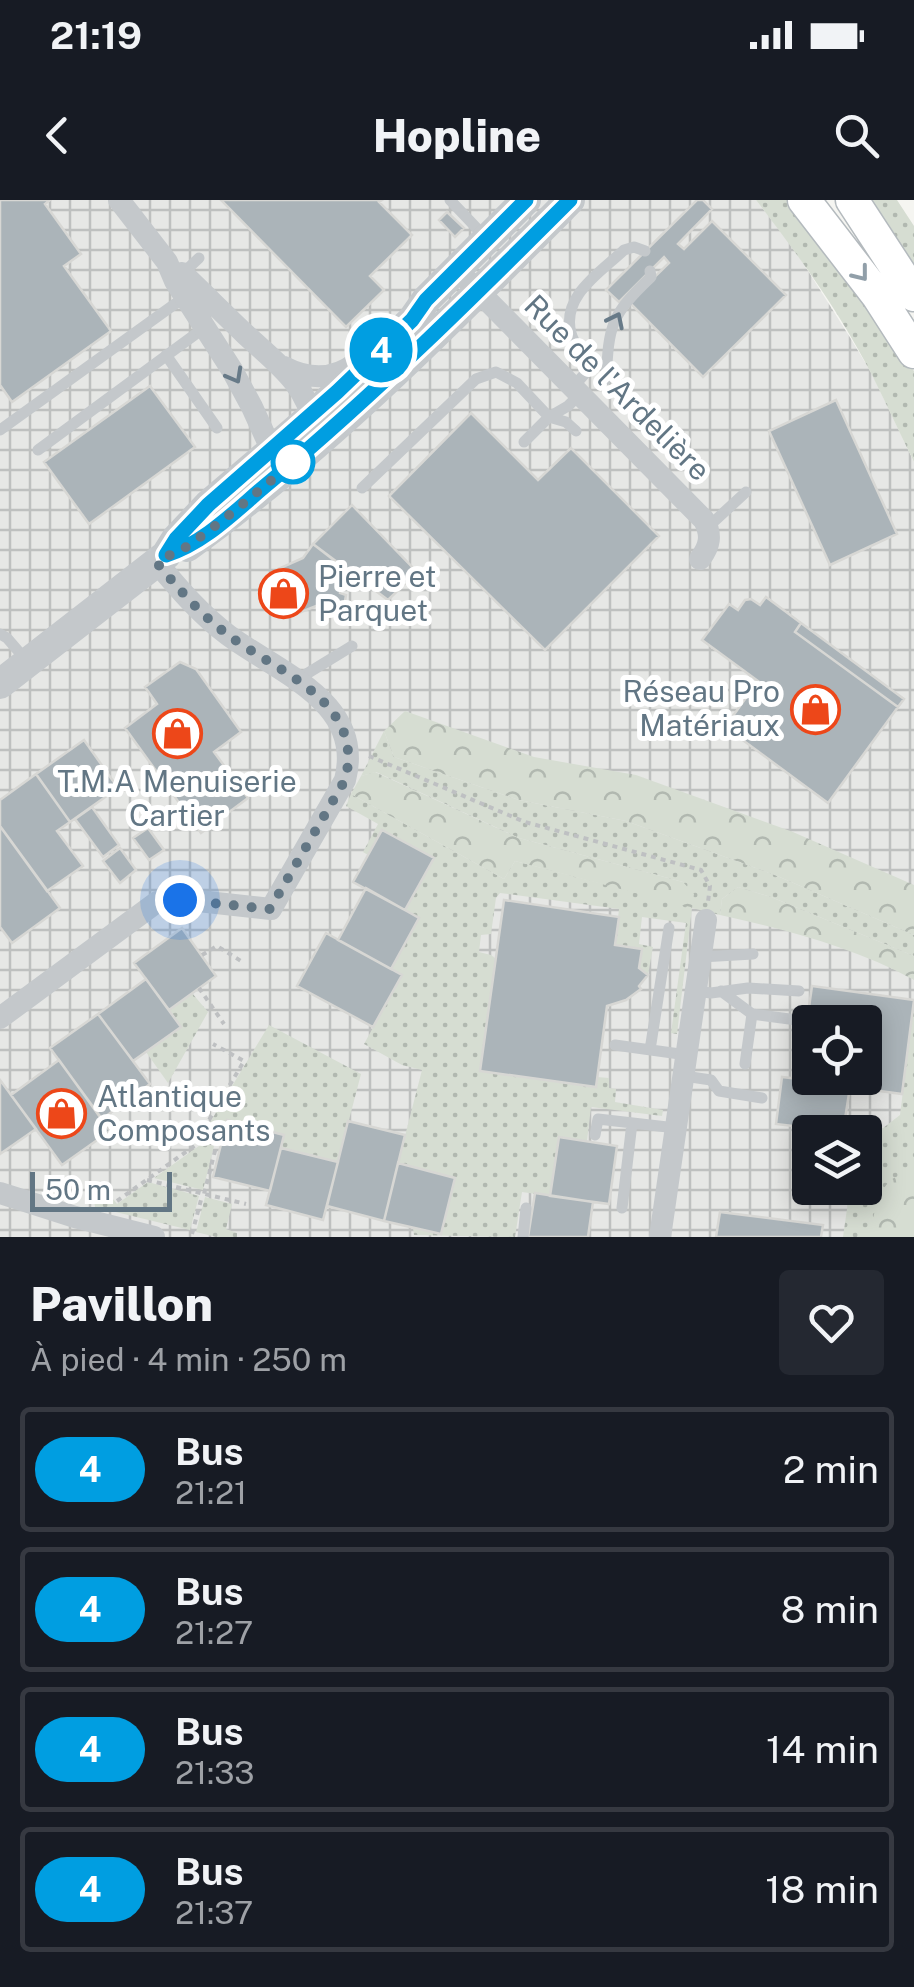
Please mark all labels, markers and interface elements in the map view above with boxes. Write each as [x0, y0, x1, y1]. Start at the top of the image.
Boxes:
text: 21:19 [50, 13, 142, 58]
icon: back [30, 108, 85, 163]
icon: search [829, 108, 884, 163]
text: Hopline [373, 109, 541, 162]
one-way arrow [849, 263, 867, 281]
street label: Rue de l'Ardelière [517, 287, 718, 488]
one-way arrow [603, 312, 623, 330]
line badge: 4 [348, 318, 414, 382]
text: 4 [370, 330, 392, 371]
one-way arrow [223, 365, 243, 383]
unlabelled marker [272, 441, 314, 483]
place label: Pierre et Parquet [318, 558, 436, 628]
shop icon: Pierre et Parquet [257, 568, 309, 620]
place label: Réseau Pro Matériaux [622, 673, 780, 743]
shop icon: Réseau Pro Matériaux [789, 683, 841, 735]
shop icon: T.M.A Menuiserie Cartier [151, 707, 203, 759]
place label: T.M.A Menuiserie Cartier [57, 763, 297, 833]
your location [155, 875, 205, 925]
map controls [792, 1005, 882, 1205]
button: locate [792, 1005, 882, 1095]
place label: Atlantique Composants [97, 1078, 271, 1148]
shop icon: Atlantique Composants [36, 1088, 88, 1140]
button: layers [792, 1115, 882, 1205]
scale bar [30, 1167, 172, 1211]
text: 50 m [45, 1173, 111, 1206]
button: heart [779, 1270, 884, 1375]
text: Pavillon [30, 1275, 213, 1332]
text: À pied · 4 min · 250 m [30, 1341, 347, 1378]
text: Bus [175, 1429, 244, 1474]
text: 2 min [783, 1447, 879, 1492]
text: 4 [79, 1449, 101, 1490]
text: 21:21 [175, 1474, 247, 1511]
text: Bus [175, 1569, 244, 1614]
text: 8 min [781, 1587, 879, 1632]
text: 4 [79, 1589, 101, 1630]
text: 21:27 [175, 1614, 253, 1651]
text: Bus [175, 1709, 244, 1754]
text: 14 min [766, 1727, 879, 1772]
text: 4 [79, 1729, 101, 1770]
text: 21:33 [175, 1754, 254, 1791]
text: Bus [175, 1849, 244, 1894]
text: 18 min [765, 1867, 879, 1912]
text: 4 [79, 1869, 101, 1910]
text: 21:37 [175, 1894, 253, 1931]

